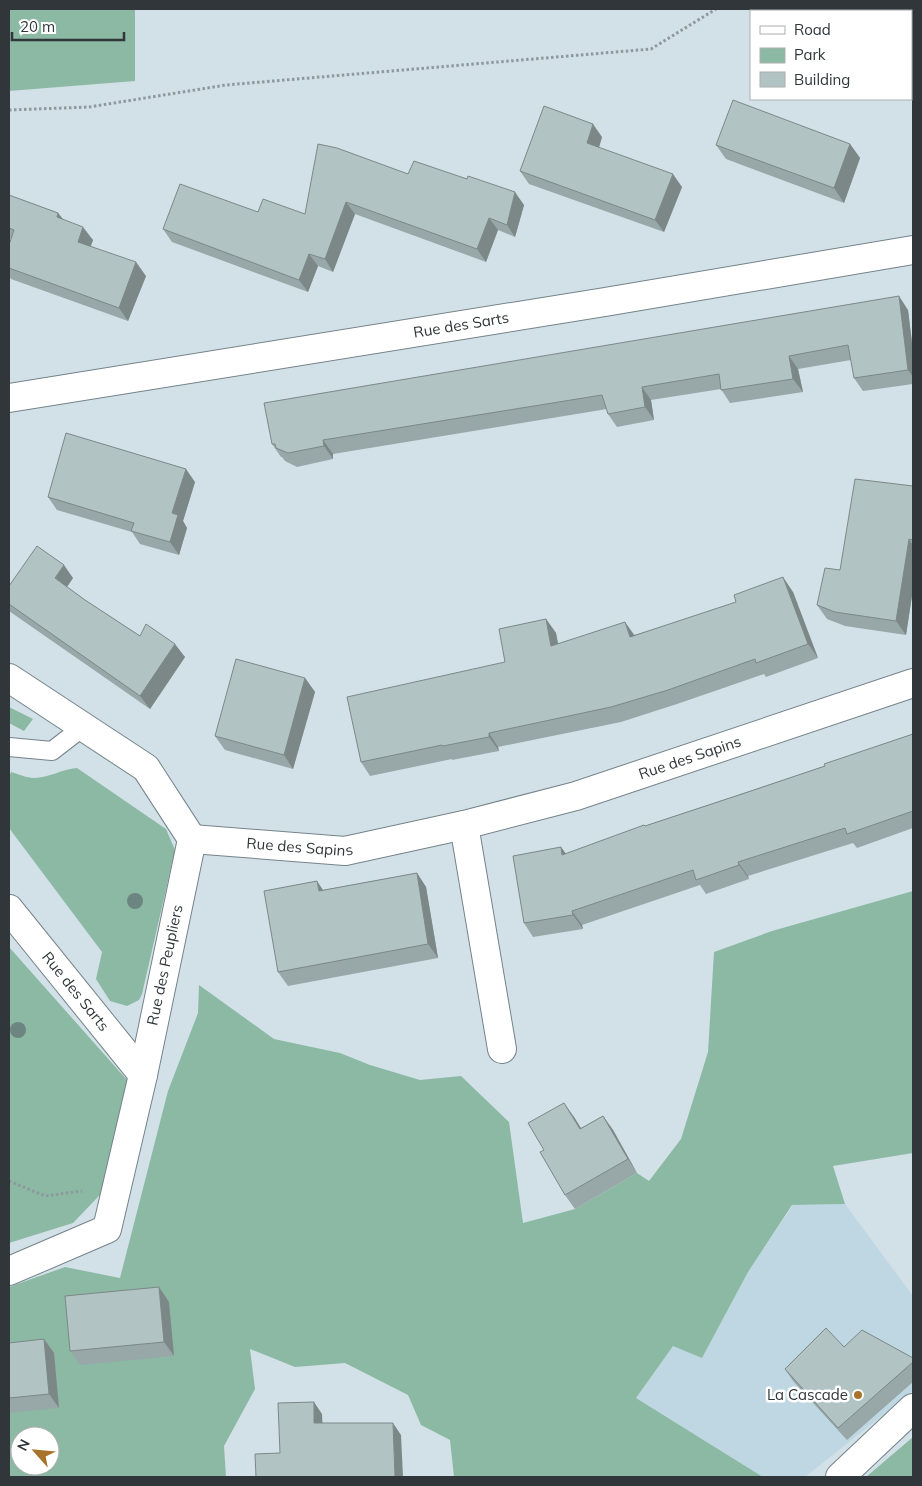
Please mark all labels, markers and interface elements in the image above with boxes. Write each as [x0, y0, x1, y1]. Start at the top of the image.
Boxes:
scale bar [12, 10, 125, 42]
legend [750, 10, 912, 100]
text: 20 m [20, 17, 55, 36]
text: Road [794, 20, 831, 39]
text: Park [794, 45, 826, 64]
text: Building [794, 70, 850, 89]
street label: Rue des Sarts [412, 308, 510, 342]
street label: Rue des Sapins [636, 731, 743, 783]
street label: Rue des Sapins [246, 833, 355, 860]
street label: Rue des Peupliers [142, 903, 187, 1027]
street label: Rue des Sarts [38, 948, 114, 1035]
place label: La Cascade [767, 1385, 848, 1404]
marker: La Cascade [852, 1389, 864, 1401]
north arrow [10, 1426, 60, 1476]
text: N [13, 1436, 34, 1454]

